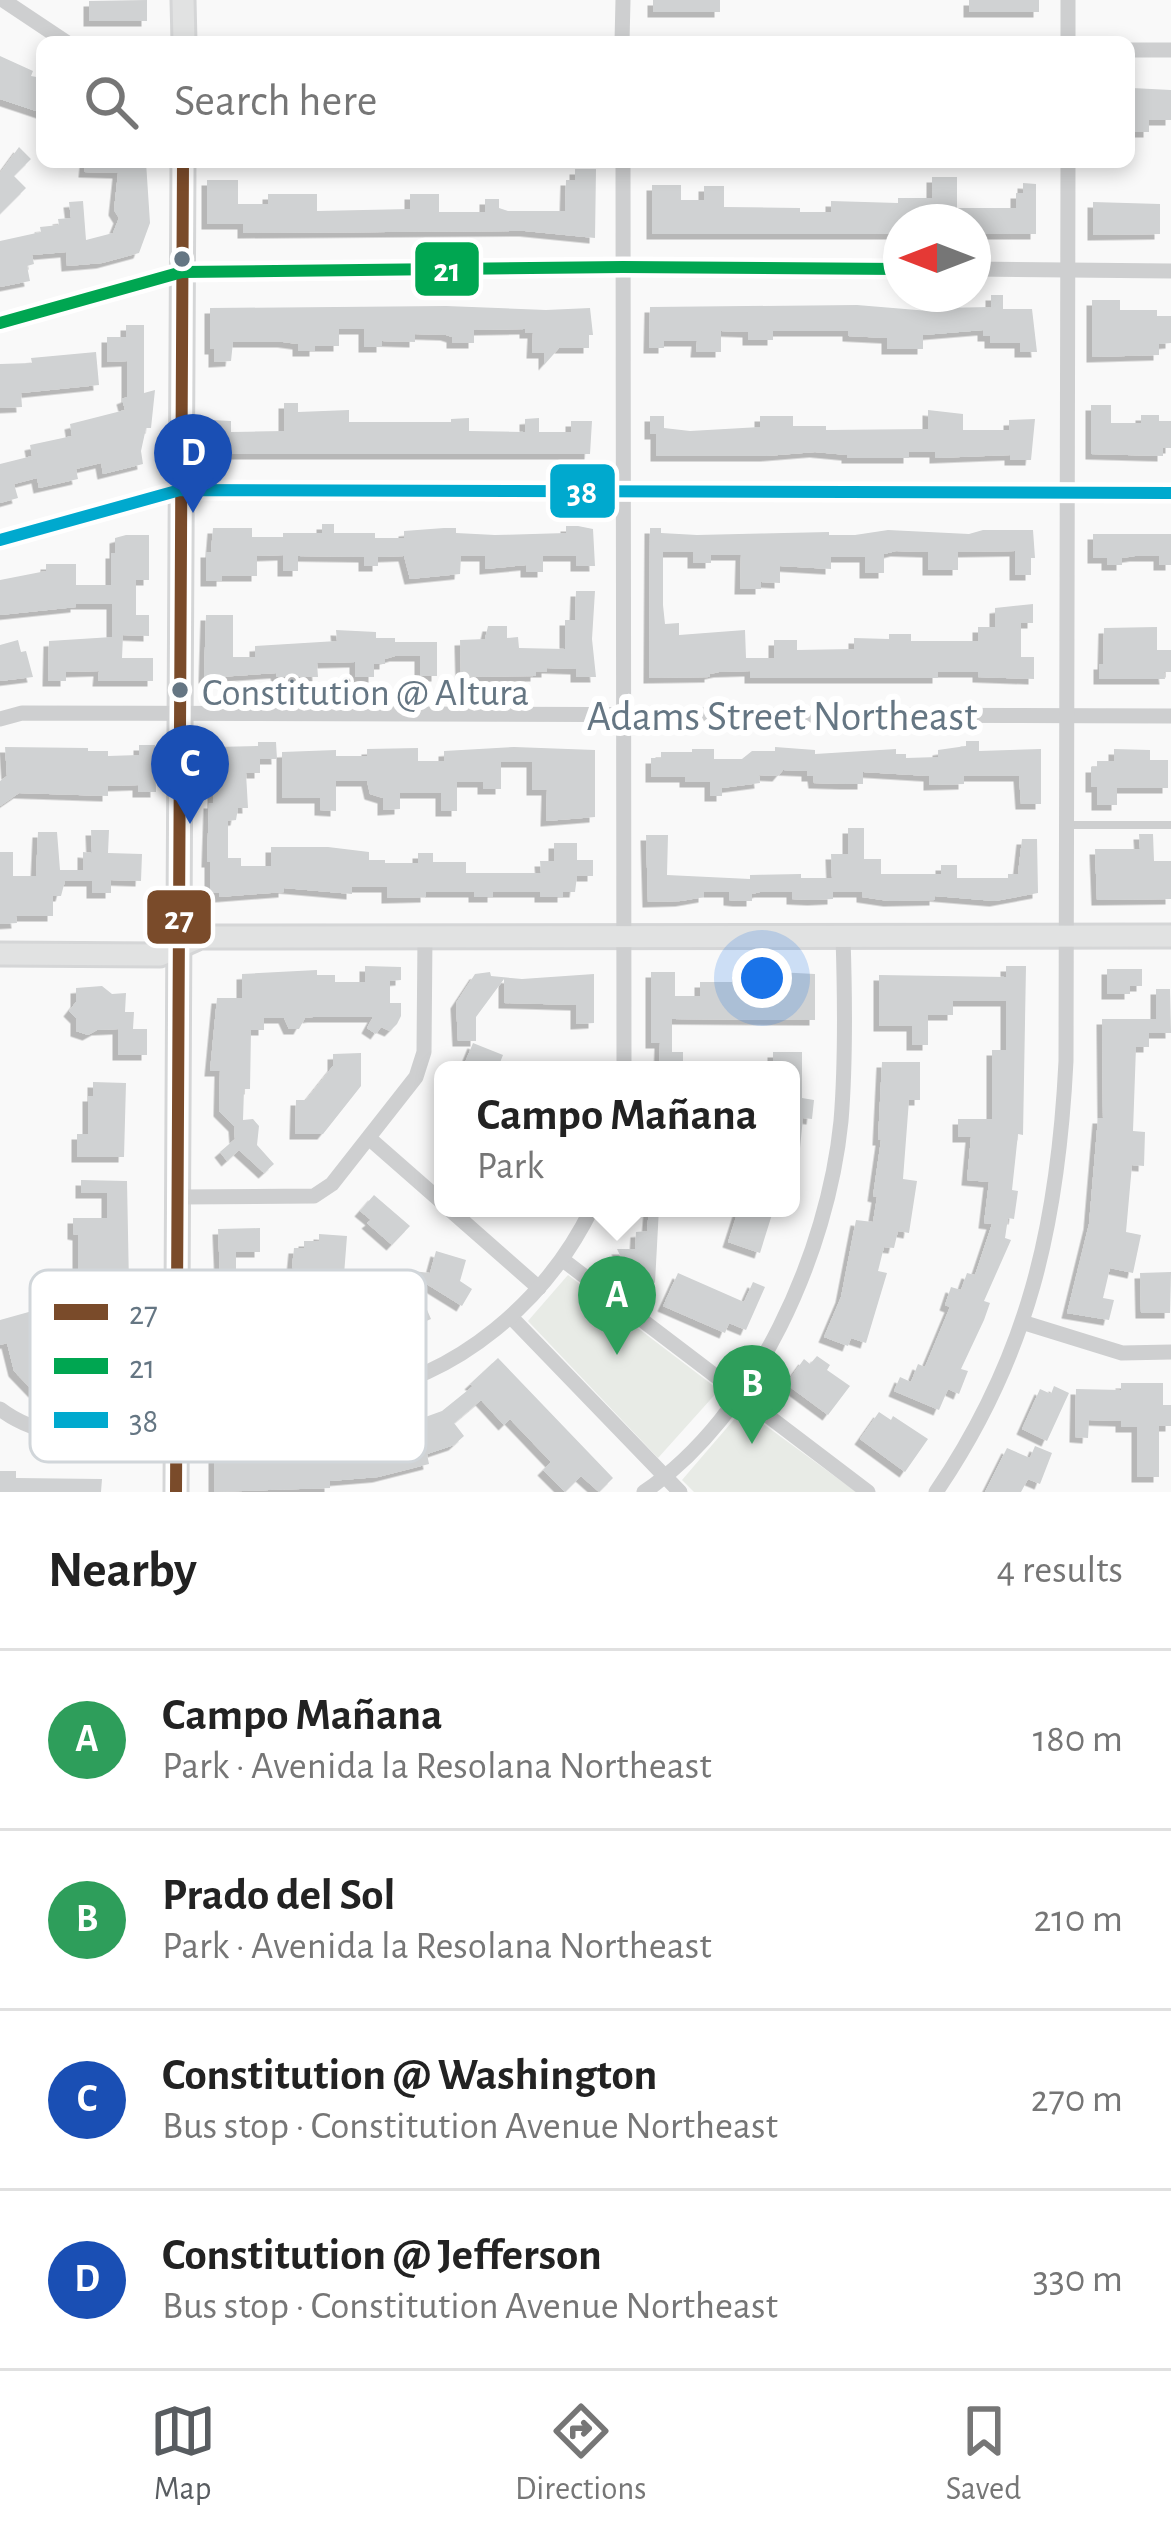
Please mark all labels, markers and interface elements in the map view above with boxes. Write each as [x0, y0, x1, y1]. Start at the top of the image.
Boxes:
search box [36, 36, 1135, 168]
icon: search [78, 69, 144, 135]
text: Search here [174, 79, 377, 124]
north arrow [883, 204, 991, 312]
line badge: 21 [413, 240, 481, 298]
unlabelled marker [171, 248, 193, 270]
text: 21 [433, 255, 461, 288]
pin: D [154, 414, 232, 513]
line badge: 38 [548, 462, 617, 520]
text: 38 [567, 477, 597, 510]
place label: Constitution @ Altura [202, 674, 529, 713]
marker: Constitution @ Altura [169, 679, 191, 701]
street label: Adams Street Northeast [587, 696, 977, 738]
pin: C [151, 725, 229, 824]
line badge: 27 [145, 888, 213, 946]
text: 27 [164, 903, 194, 936]
your location [732, 948, 792, 1008]
popup [434, 1061, 800, 1217]
text: Campo Mañana [477, 1093, 757, 1138]
text: Park [477, 1147, 544, 1186]
pin: A [578, 1256, 656, 1355]
legend [30, 1270, 426, 1462]
text: 27 [129, 1298, 158, 1331]
pin: B [713, 1345, 791, 1444]
text: 21 [129, 1352, 155, 1385]
text: 38 [129, 1406, 158, 1439]
text: Nearby [48, 1545, 197, 1596]
text: 4 results [996, 1551, 1123, 1590]
text: Campo Mañana [162, 1693, 443, 1738]
text: A [75, 1720, 99, 1759]
text: 180 m [1033, 1720, 1123, 1759]
text: Park · Avenida la Resolana Northeast [162, 1747, 712, 1786]
text: Prado del Sol [162, 1873, 395, 1918]
text: B [76, 1900, 98, 1939]
text: 210 m [1034, 1900, 1123, 1939]
text: Park · Avenida la Resolana Northeast [162, 1927, 712, 1966]
text: Constitution @ Washington [162, 2053, 657, 2098]
text: C [77, 2080, 97, 2119]
text: 270 m [1031, 2080, 1123, 2119]
text: Bus stop · Constitution Avenue Northeast [162, 2107, 778, 2146]
text: Constitution @ Jefferson [162, 2233, 602, 2278]
text: D [74, 2260, 100, 2299]
text: 330 m [1033, 2260, 1123, 2299]
text: Bus stop · Constitution Avenue Northeast [162, 2287, 778, 2326]
tab: Map [150, 2398, 216, 2510]
tab: Directions [515, 2398, 646, 2510]
tab: Saved [946, 2398, 1021, 2510]

